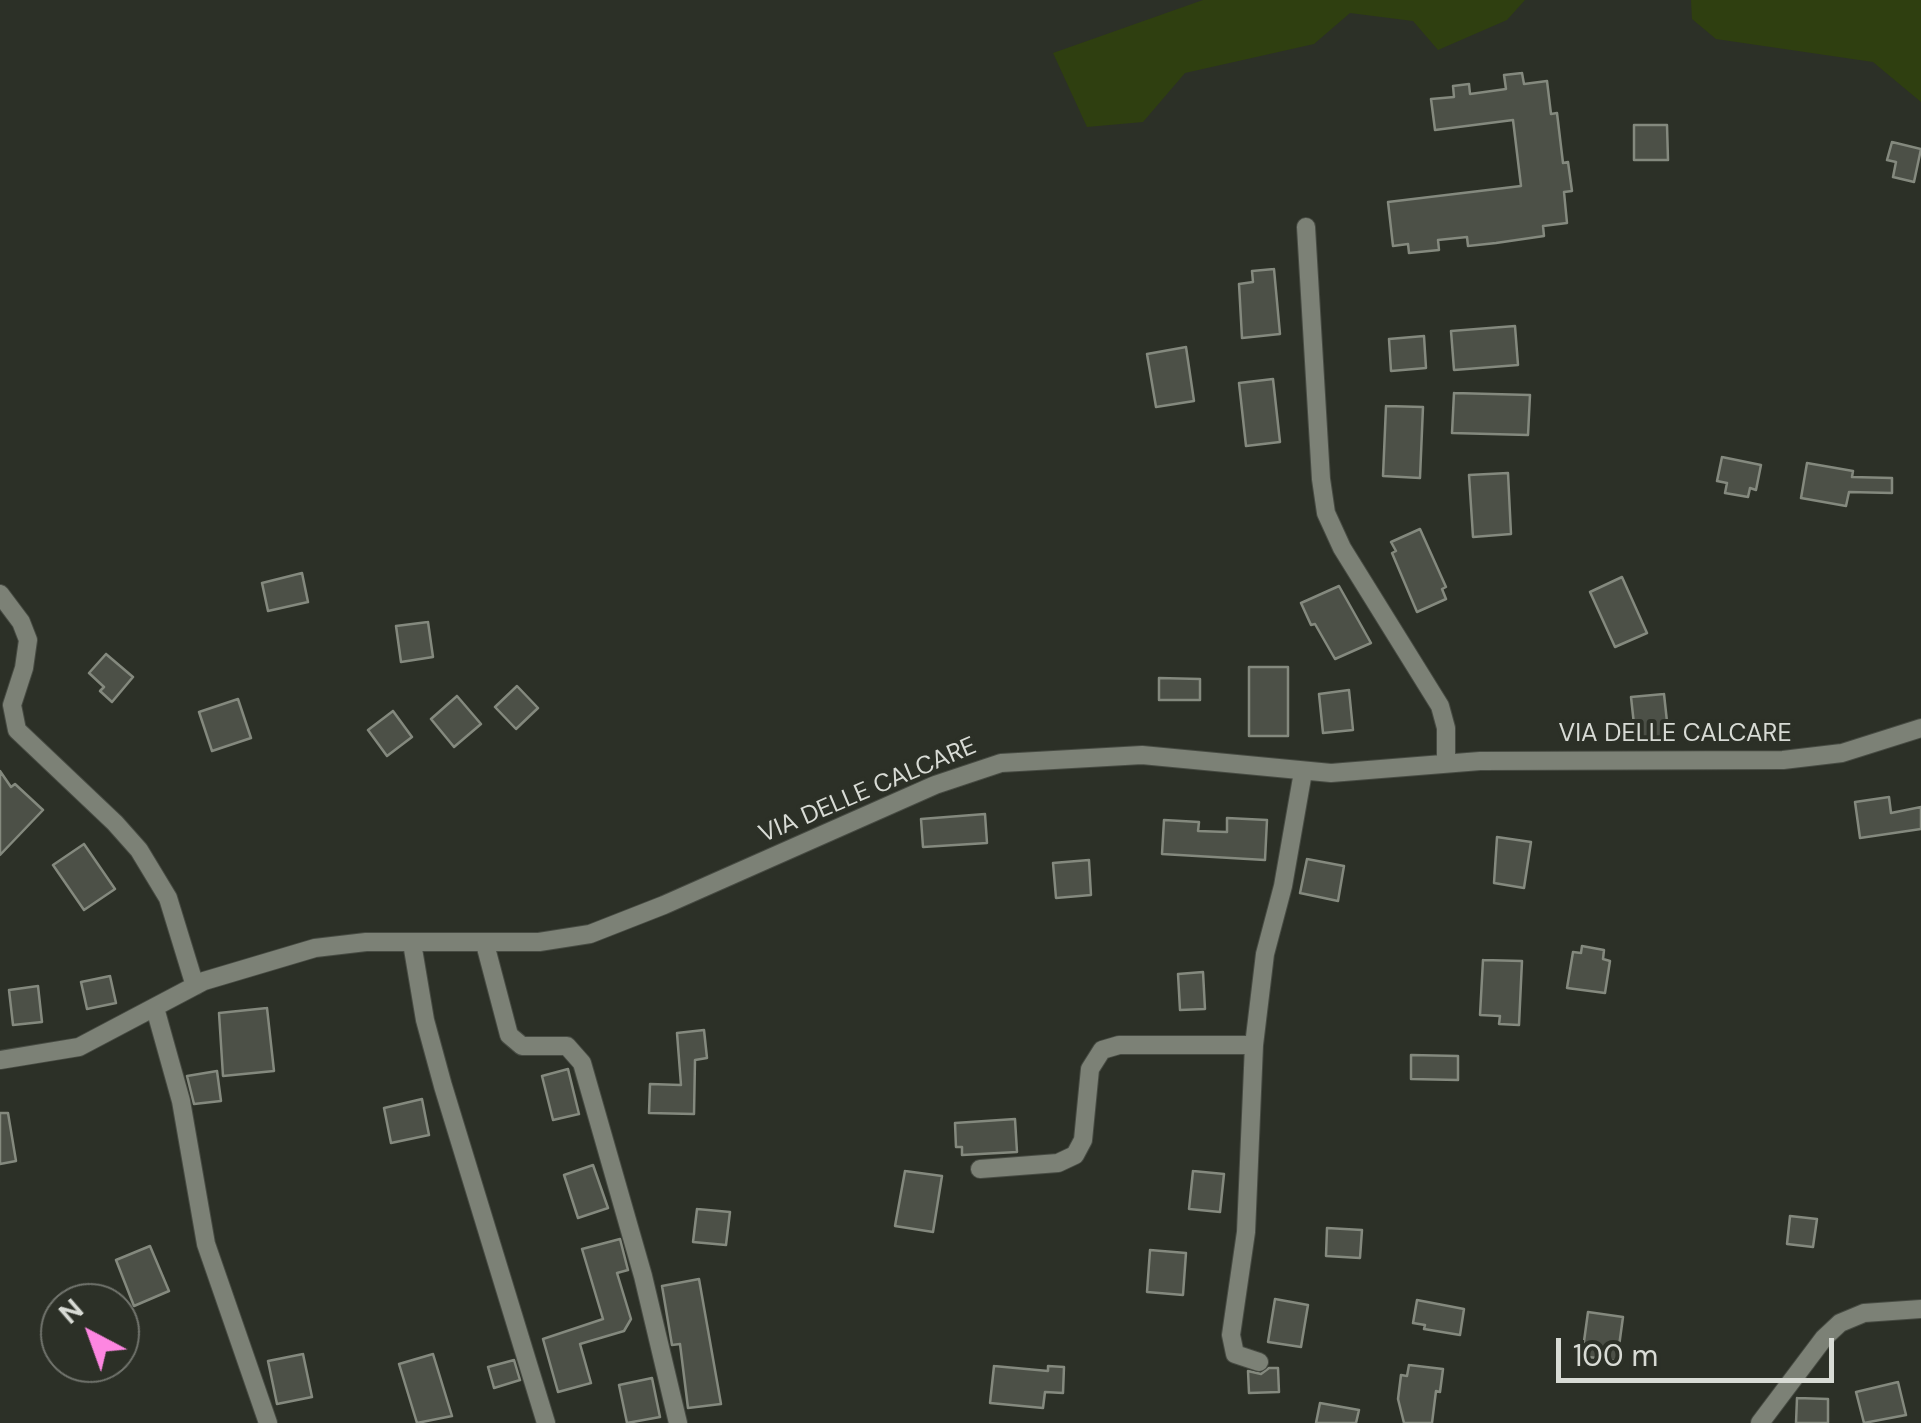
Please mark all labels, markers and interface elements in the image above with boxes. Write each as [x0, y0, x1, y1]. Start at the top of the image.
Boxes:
street label: VIA DELLE CALCARE [1559, 719, 1791, 749]
street label: VIA DELLE CALCARE [755, 732, 981, 850]
north arrow [40, 1283, 140, 1383]
text: N [51, 1291, 91, 1332]
scale bar [1561, 1318, 1838, 1380]
text: 100 m [1573, 1336, 1658, 1375]

